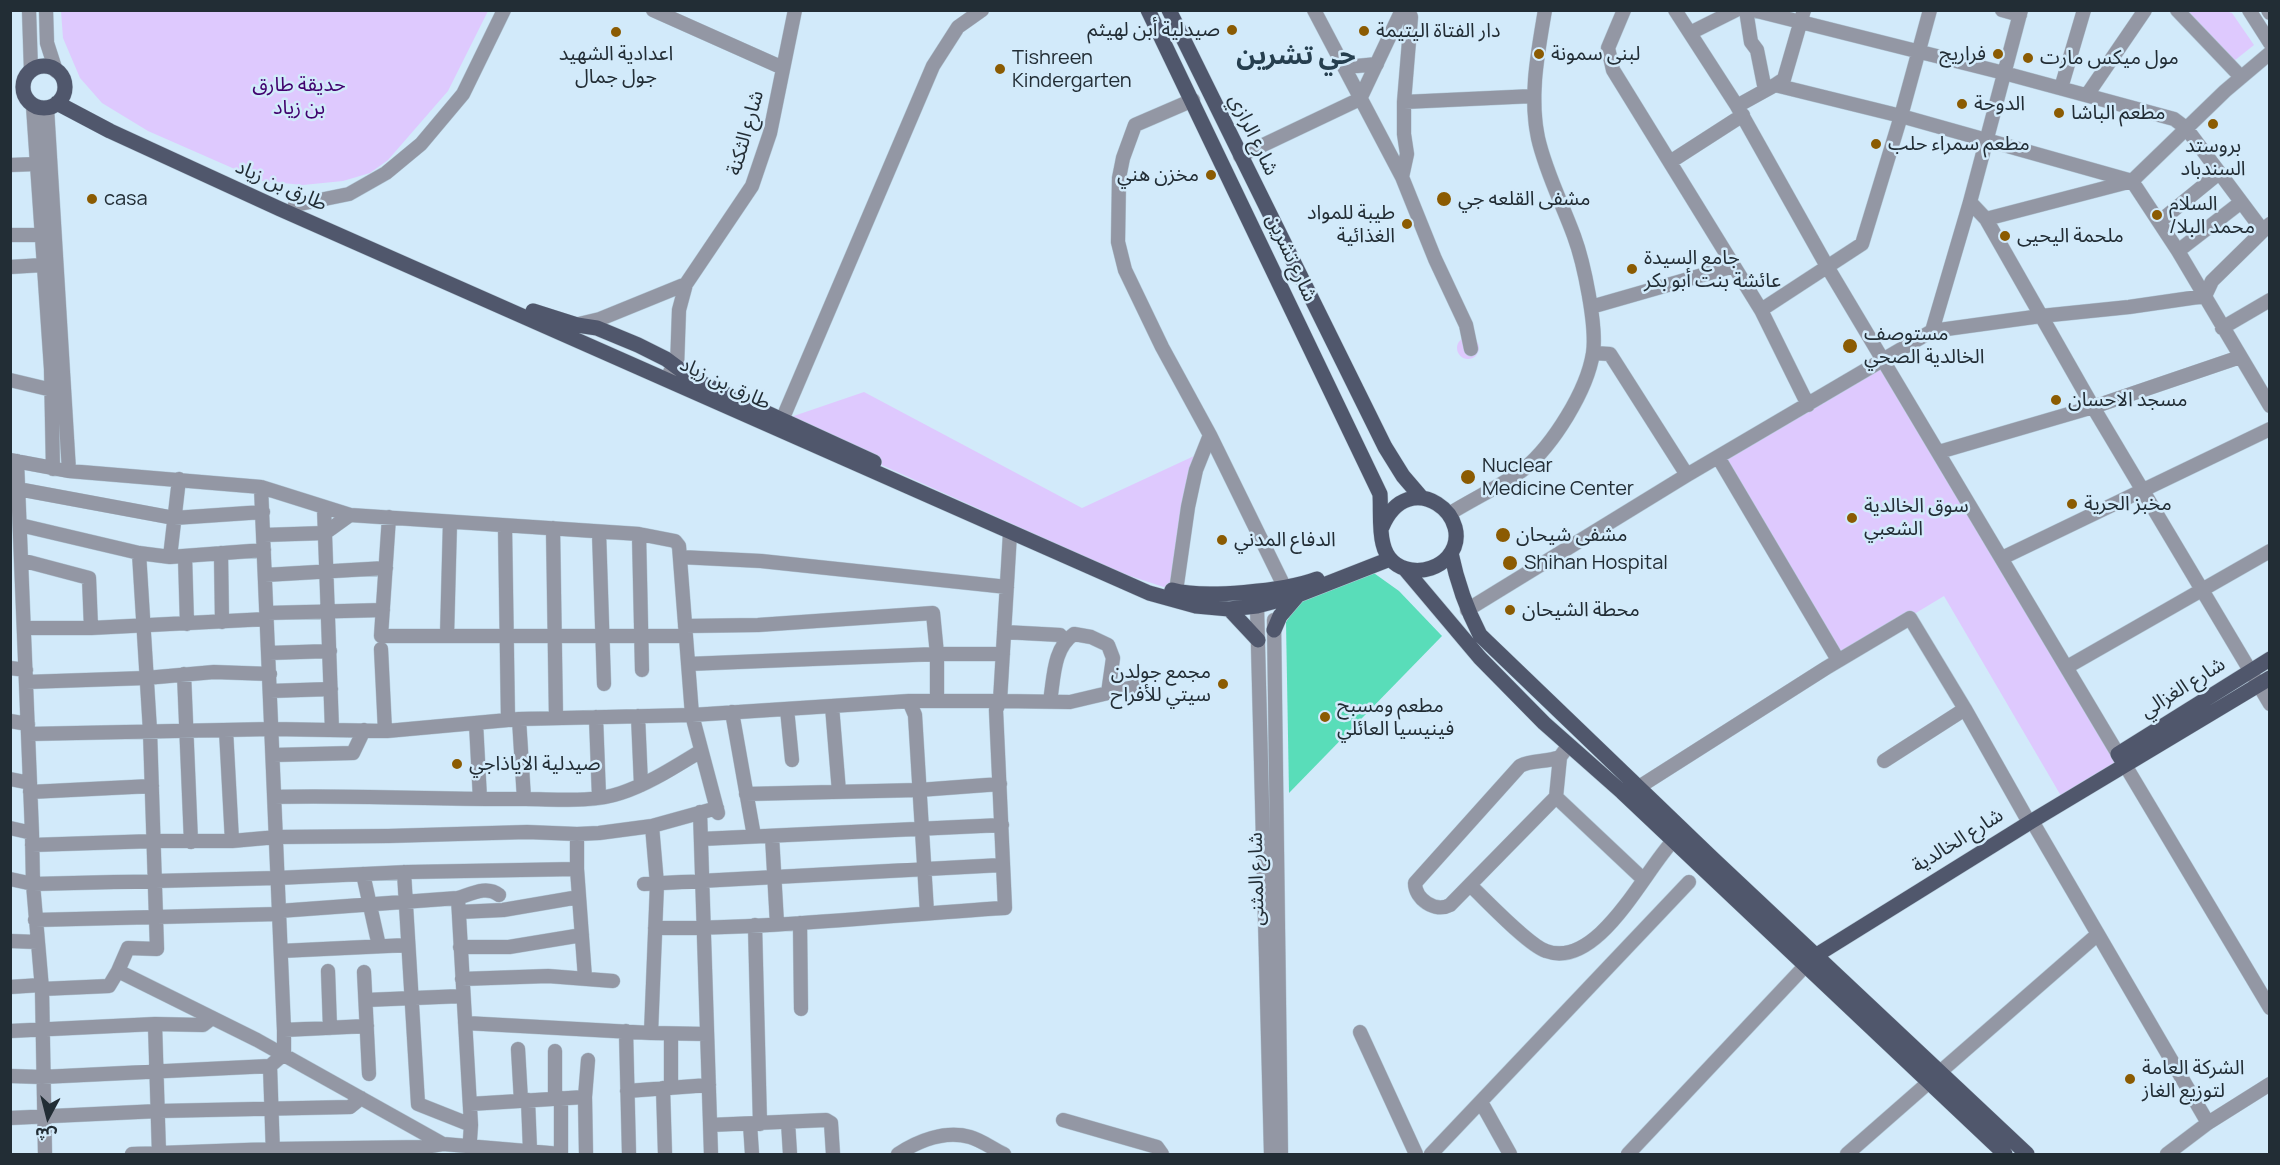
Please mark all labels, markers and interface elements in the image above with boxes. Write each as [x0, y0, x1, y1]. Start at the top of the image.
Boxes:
place label: صيدلية أبن لهيثم [1087, 18, 1220, 42]
place label: دار الفتاة اليتيمة [1376, 19, 1500, 43]
marker: صيدلية أبن لهيثم [1225, 23, 1239, 37]
marker: دار الفتاة اليتيمة [1357, 24, 1371, 38]
marker: اعدادية الشهيد جول جمال [609, 25, 623, 39]
district label: حي تشرين [1236, 41, 1356, 73]
place label: اعدادية الشهيد جول جمال [559, 42, 673, 89]
place label: لبنى سمونة [1551, 42, 1640, 66]
place label: فراريج [1939, 42, 1986, 66]
place label: Tishreen Kindergarten [1012, 46, 1132, 93]
place label: مول ميكس مارت [2040, 46, 2179, 70]
marker: لبنى سمونة [1532, 47, 1546, 61]
marker: فراريج [1991, 47, 2005, 61]
marker: مول ميكس مارت [2021, 51, 2035, 65]
marker: Tishreen Kindergarten [993, 62, 1007, 76]
park label: حديقة طارق بن زياد [252, 73, 346, 120]
street label: شارع الثكنة [722, 88, 770, 178]
street label: شارع الرازي [1223, 90, 1283, 180]
place label: الدوحة [1974, 92, 2025, 116]
marker: الدوحة [1955, 97, 1969, 111]
place label: مطعم الباشا [2071, 101, 2165, 125]
marker: مطعم الباشا [2052, 106, 2066, 120]
marker: بروستد السندباد [2206, 117, 2220, 131]
place label: مطعم سمراء حلب [1888, 132, 2030, 156]
place label: بروستد السندباد [2180, 134, 2246, 181]
marker: مطعم سمراء حلب [1869, 137, 1883, 151]
street label: طارق بن زياد [232, 155, 330, 217]
place label: مخزن هني [1117, 163, 1199, 187]
marker: مخزن هني [1204, 168, 1218, 182]
place label: casa [104, 187, 148, 211]
place label: مشفى القلعه جي [1458, 187, 1591, 211]
marker: مشفى القلعه جي [1435, 190, 1453, 208]
marker: casa [85, 192, 99, 206]
place label: السلام /محمد البلا [2169, 192, 2255, 239]
place label: طيبة للمواد الغذائية [1307, 201, 1395, 248]
marker: السلام /محمد البلا [2150, 208, 2164, 222]
street label: شارع تشرين [1260, 210, 1322, 306]
marker: طيبة للمواد الغذائية [1400, 217, 1414, 231]
place label: ملحمة اليحيى [2017, 224, 2124, 248]
marker: ملحمة اليحيى [1998, 229, 2012, 243]
place label: جامع السيدة عائشة بنت أبو بكر [1644, 246, 1781, 293]
marker: جامع السيدة عائشة بنت أبو بكر [1625, 262, 1639, 276]
place label: مستوصف الخالدية الصحي [1864, 322, 1984, 369]
marker: مستوصف الخالدية الصحي [1841, 337, 1859, 355]
street label: طارق بن زياد [676, 352, 774, 416]
place label: مسجد الاحسان [2068, 388, 2188, 412]
marker: مسجد الاحسان [2049, 393, 2063, 407]
place label: Nuclear Medicine Center [1482, 454, 1634, 501]
marker: Nuclear Medicine Center [1459, 468, 1477, 486]
place label: مخبز الحرية [2084, 492, 2172, 516]
place label: سوق الخالدية الشعبي [1864, 494, 1969, 541]
marker: مخبز الحرية [2065, 497, 2079, 511]
marker: سوق الخالدية الشعبي [1845, 511, 1859, 525]
place label: مشفى شيحان [1516, 523, 1628, 547]
marker: مشفى شيحان [1494, 526, 1512, 544]
place label: الدفاع المدني [1234, 528, 1336, 552]
marker: الدفاع المدني [1215, 533, 1229, 547]
place label: Shihan Hospital [1524, 551, 1668, 575]
marker: Shihan Hospital [1501, 554, 1519, 572]
place label: محطة الشيحان [1522, 598, 1640, 622]
marker: محطة الشيحان [1503, 603, 1517, 617]
street label: شارع الغزالي [2136, 653, 2230, 723]
place label: مجمع جولدن سيتي للأفراح [1111, 660, 1211, 707]
marker: مجمع جولدن سيتي للأفراح [1216, 677, 1230, 691]
place label: مطعم ومسبح فينيسيا العائلي [1337, 694, 1454, 741]
marker: مطعم ومسبح فينيسيا العائلي [1318, 710, 1332, 724]
place label: صيدلية الاياذاجي [469, 752, 601, 776]
marker: صيدلية الاياذاجي [450, 757, 464, 771]
street label: شارع الخالدية [1908, 804, 2008, 878]
street label: شارع المثنى [1244, 832, 1270, 926]
place label: الشركة العامة لتوزيع الغاز [2142, 1056, 2244, 1103]
marker: الشركة العامة لتوزيع الغاز [2123, 1072, 2137, 1086]
north arrow [18, 1087, 78, 1147]
text: ش [34, 1123, 58, 1147]

